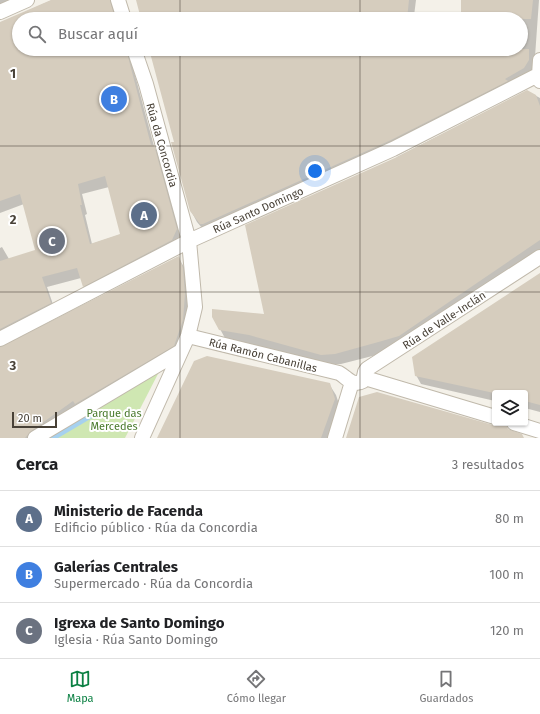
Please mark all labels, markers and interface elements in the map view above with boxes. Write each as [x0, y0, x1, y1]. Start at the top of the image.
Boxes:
search box [12, 12, 528, 56]
icon: search [26, 23, 48, 45]
text: Buscar aquí [58, 25, 138, 43]
text: 1 [10, 66, 16, 81]
pin: B [101, 84, 127, 114]
street label: Rúa da Concordia [143, 101, 180, 189]
your location [305, 161, 325, 181]
street label: Rúa Santo Domingo [211, 185, 306, 236]
pin: A [131, 200, 157, 230]
text: 2 [10, 212, 17, 227]
pin: C [39, 226, 65, 256]
street label: Rúa de Valle-Inclán [400, 289, 488, 352]
street label: Rúa Ramón Cabanillas [207, 336, 318, 375]
text: 3 [9, 358, 17, 373]
map controls [492, 390, 528, 426]
button: layers [492, 390, 528, 426]
park label: Parque das Mercedes [86, 407, 142, 433]
scale bar [12, 410, 57, 429]
text: 20 m [18, 412, 42, 425]
text: Cerca [16, 454, 58, 475]
text: 3 resultados [452, 457, 524, 472]
text: Ministerio de Facenda [54, 502, 203, 520]
text: A [25, 511, 33, 526]
text: 80 m [495, 511, 524, 526]
text: Edificio público · Rúa da Concordia [54, 520, 258, 535]
text: Galerías Centrales [54, 558, 178, 576]
text: B [25, 567, 33, 582]
text: 100 m [489, 567, 524, 582]
text: Supermercado · Rúa da Concordia [54, 576, 253, 591]
text: Igrexa de Santo Domingo [54, 614, 224, 632]
text: C [25, 623, 33, 638]
text: 120 m [490, 623, 524, 638]
text: Iglesia · Rúa Santo Domingo [54, 632, 218, 647]
tab: Mapa [67, 668, 94, 705]
tab: Cómo llegar [227, 668, 286, 705]
tab: Guardados [419, 668, 473, 705]

